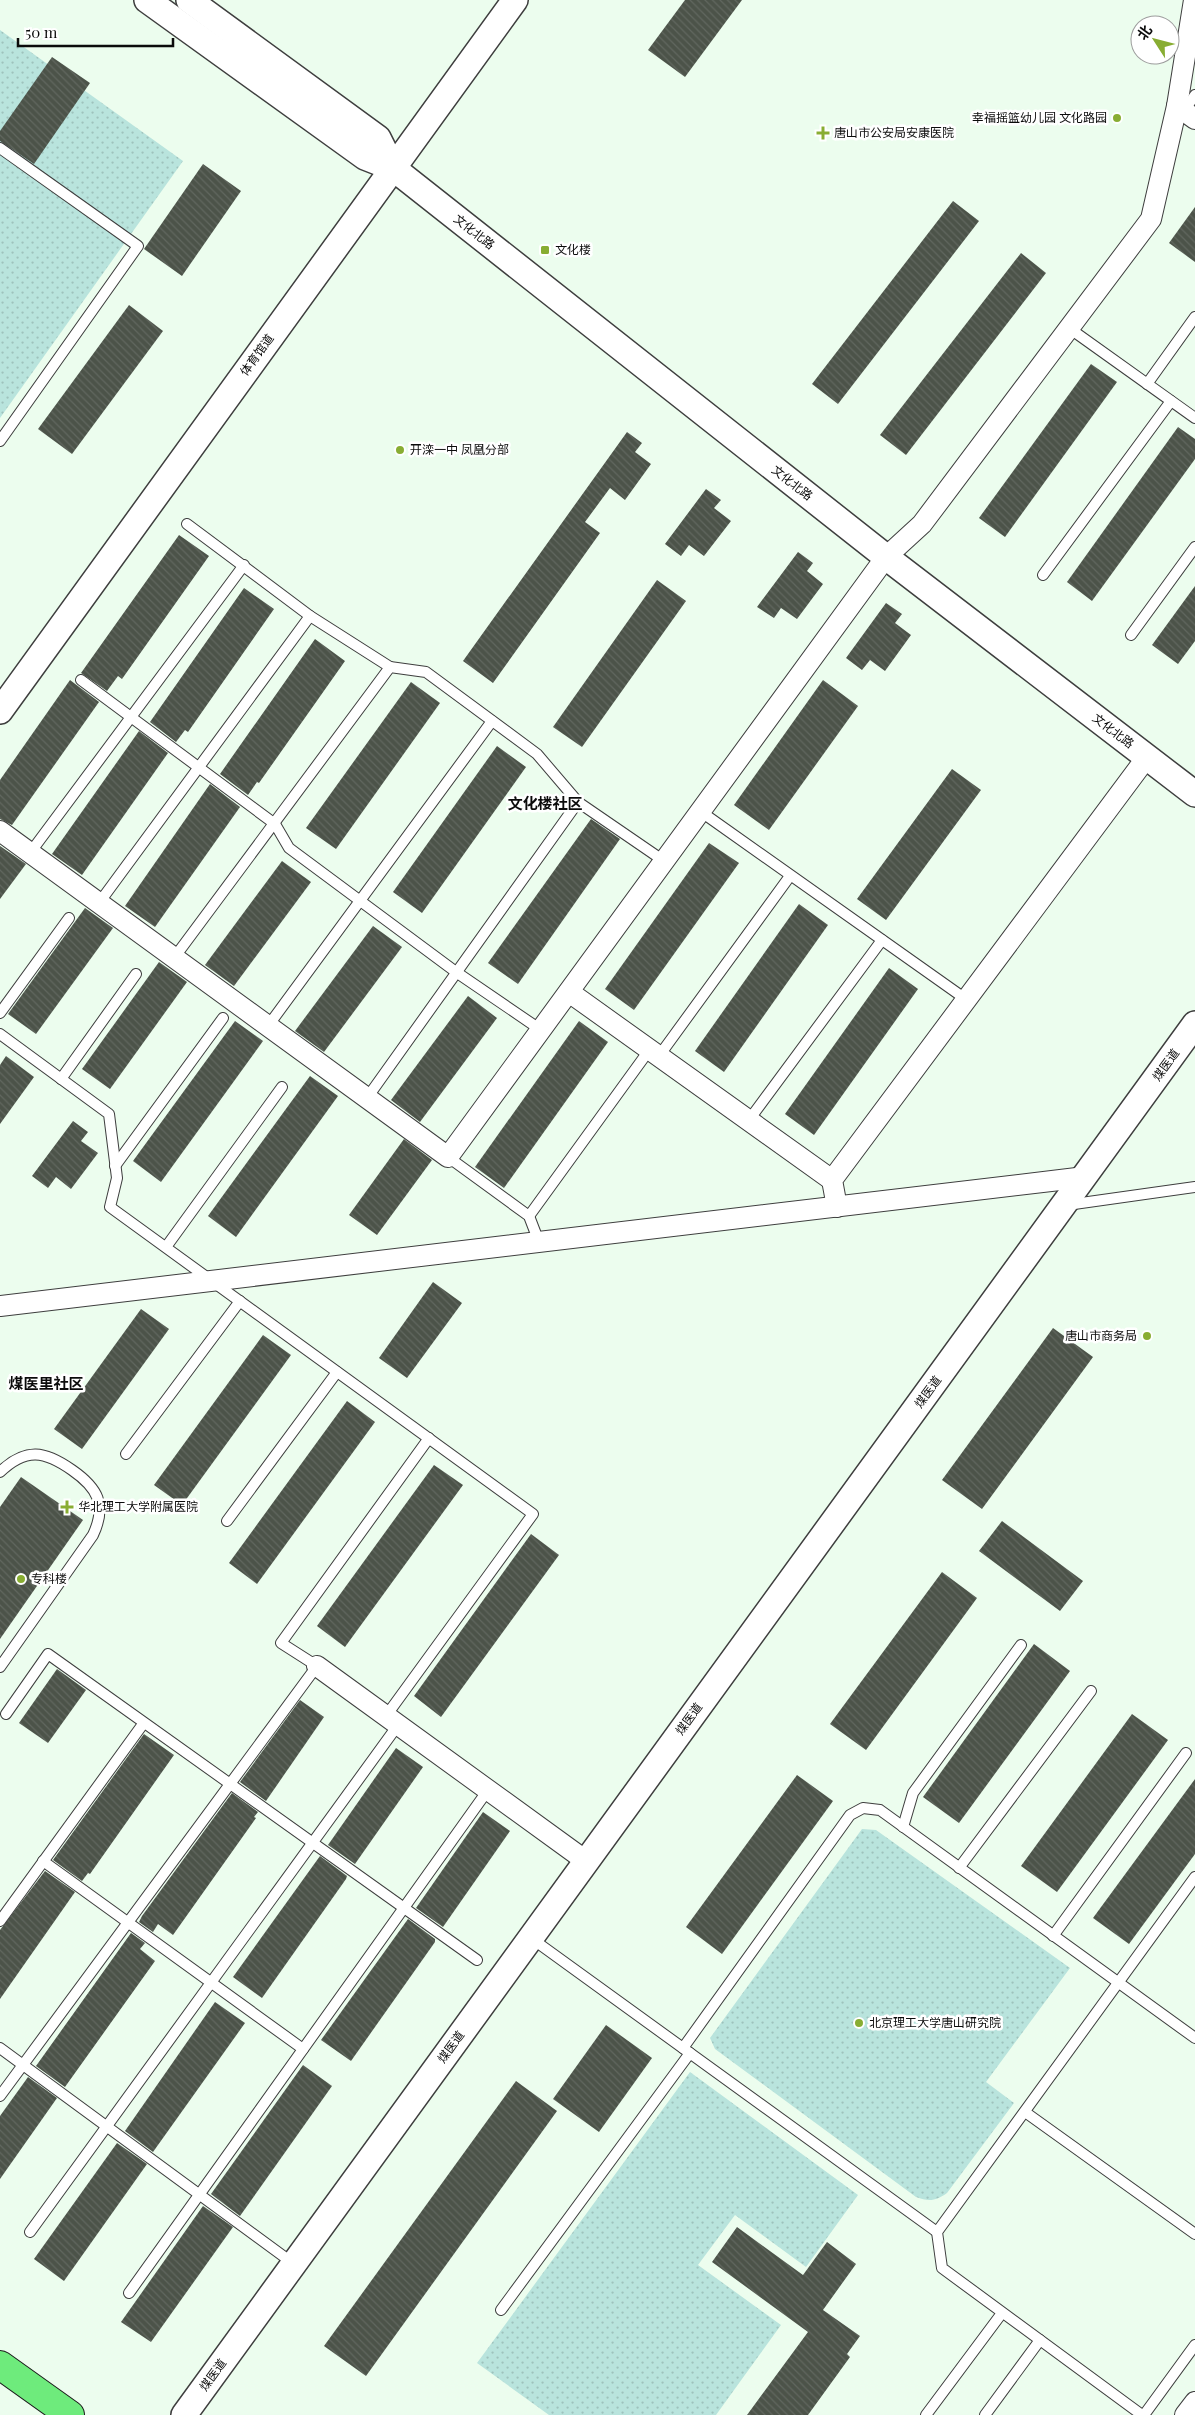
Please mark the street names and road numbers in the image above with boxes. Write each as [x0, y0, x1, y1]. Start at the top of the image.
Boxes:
street label: 文化北路 [451, 210, 498, 252]
street label: 体育馆道 [236, 330, 277, 379]
street label: 文化北路 [769, 461, 816, 503]
street label: 文化北路 [1090, 709, 1138, 751]
street label: 煤医道 [1148, 1045, 1182, 1084]
street label: 煤医道 [910, 1372, 944, 1411]
street label: 煤医道 [671, 1699, 705, 1738]
street label: 煤医道 [433, 2027, 467, 2066]
street label: 煤医道 [195, 2355, 229, 2394]

